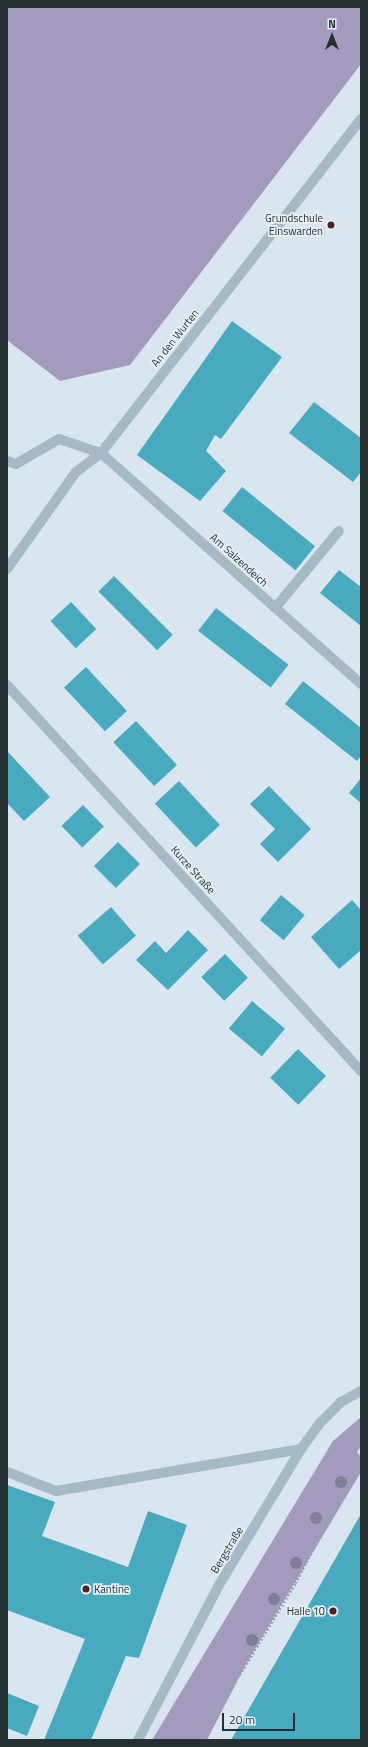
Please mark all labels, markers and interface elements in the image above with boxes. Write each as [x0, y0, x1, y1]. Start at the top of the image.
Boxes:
north arrow [312, 16, 352, 56]
text: N [328, 16, 336, 32]
place label: Grundschule Einswarden [265, 212, 323, 238]
marker: Grundschule Einswarden [326, 220, 336, 230]
street label: An den Wurten [149, 307, 201, 369]
street label: Am Salzendeich [207, 531, 271, 589]
street label: Kurze Straße [168, 843, 218, 897]
street label: Bergstraße [208, 1524, 246, 1576]
place label: Kantine [94, 1582, 129, 1596]
marker: Kantine [81, 1584, 91, 1594]
place label: Halle 10 [287, 1604, 325, 1618]
marker: Halle 10 [328, 1606, 338, 1616]
scale bar [224, 1705, 297, 1731]
text: 20 m [229, 1710, 255, 1729]

